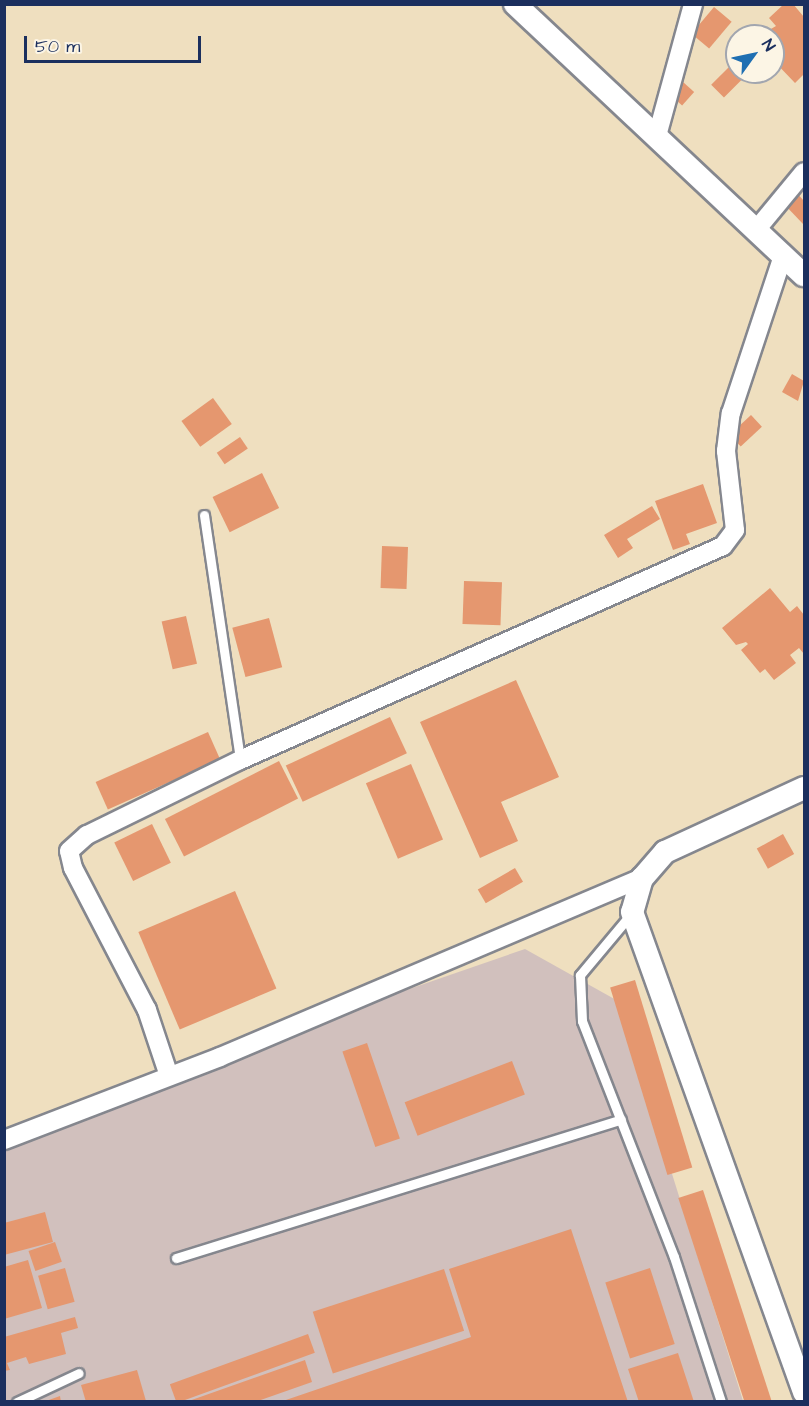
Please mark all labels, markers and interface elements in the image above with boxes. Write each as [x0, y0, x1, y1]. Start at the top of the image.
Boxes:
scale bar [27, 24, 204, 62]
north arrow [725, 24, 785, 84]
text: 50 m [35, 34, 80, 59]
text: N [756, 35, 780, 55]

